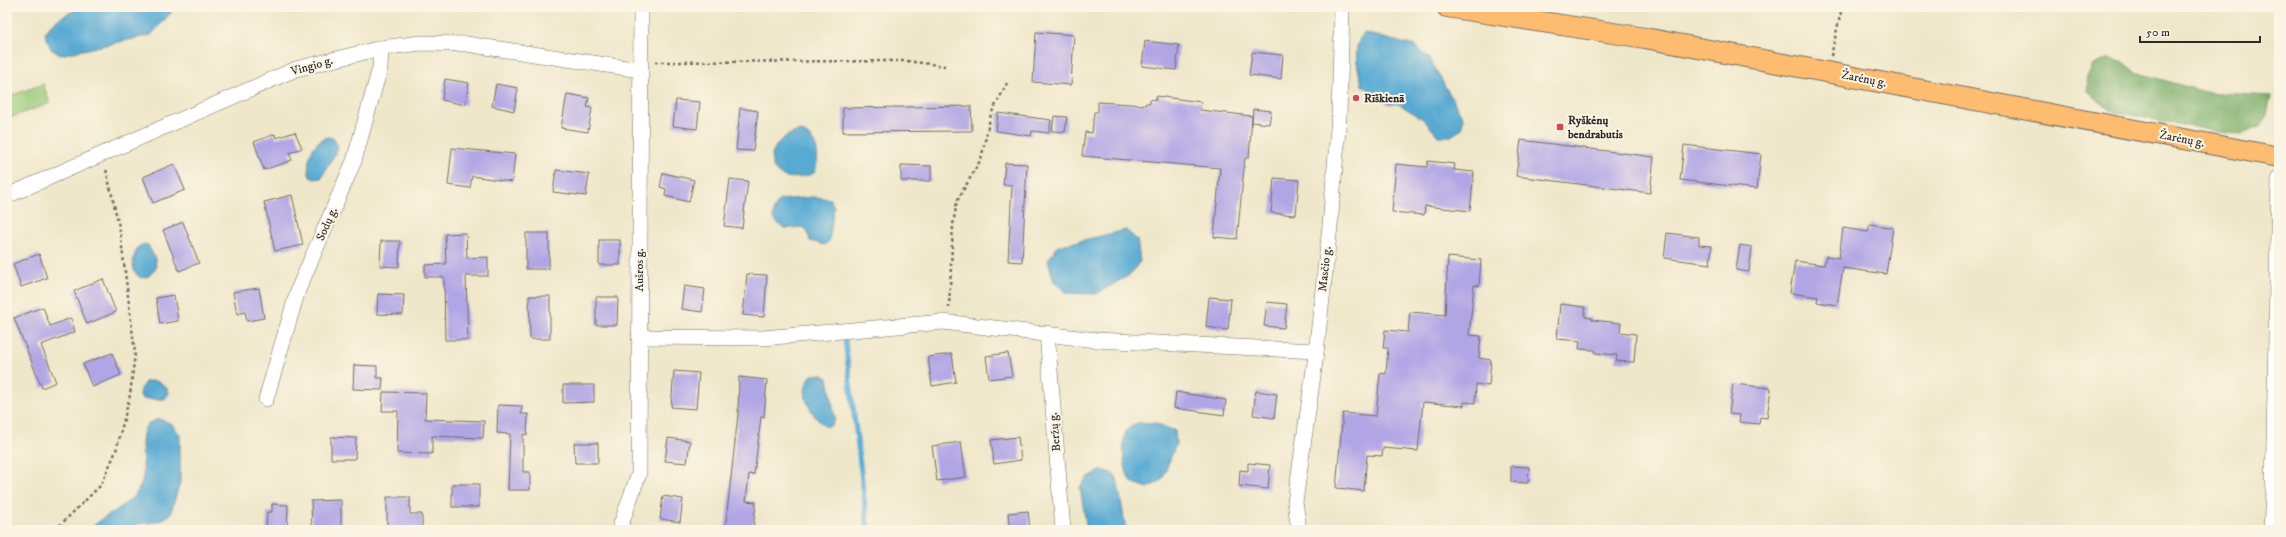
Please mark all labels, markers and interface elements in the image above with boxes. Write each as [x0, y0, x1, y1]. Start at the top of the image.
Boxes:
scale bar [2140, 18, 2260, 44]
text: 50 m [2146, 25, 2170, 40]
street label: Vingio g. [288, 53, 335, 79]
street label: Žarėnų g. [1840, 67, 1888, 91]
place label: Rīškienā [1364, 91, 1405, 106]
marker: Rīškienā [1351, 93, 1361, 103]
place label: Ryškėnų bendrabutis [1567, 113, 1623, 142]
marker: Ryškėnų bendrabutis [1555, 122, 1565, 132]
street label: Žarėnų g. [2158, 127, 2206, 151]
street label: Sodų g. [313, 205, 341, 243]
street label: Masčio g. [1315, 245, 1335, 292]
street label: Aušros g. [632, 248, 647, 292]
street label: Beržų g. [1046, 412, 1064, 452]

